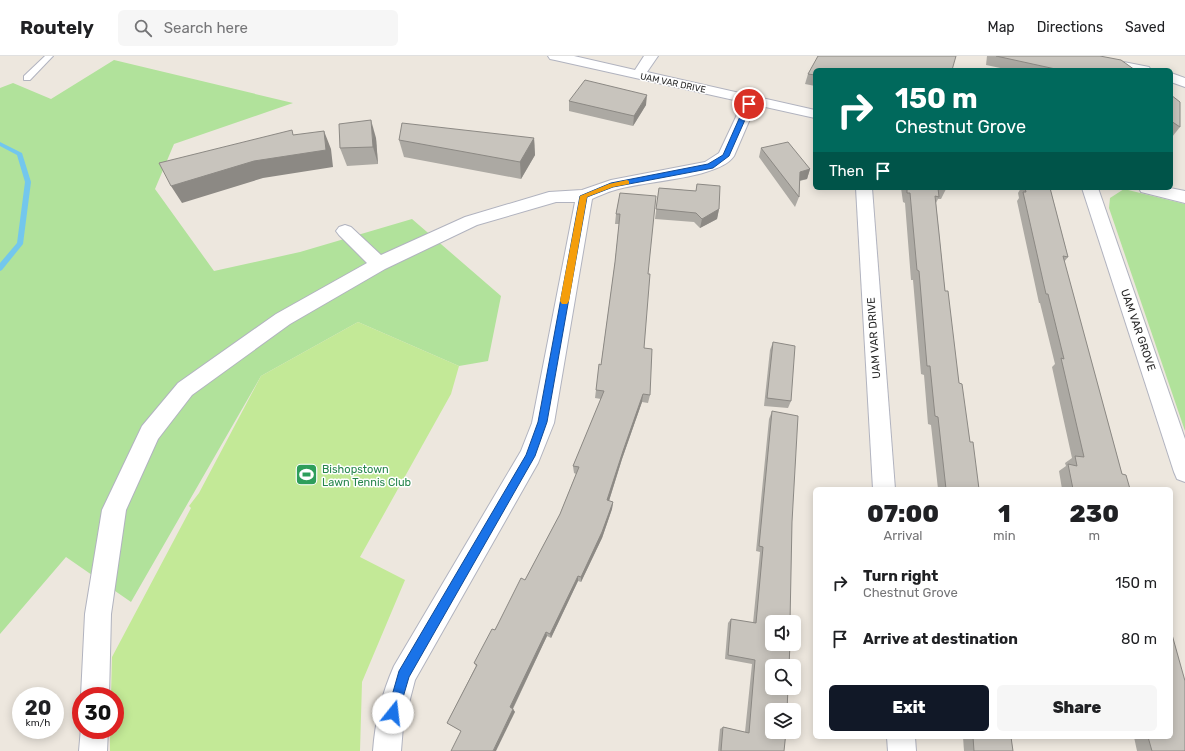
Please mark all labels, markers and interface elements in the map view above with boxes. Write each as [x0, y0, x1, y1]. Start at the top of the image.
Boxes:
search box [118, 10, 398, 46]
text: Routely [20, 16, 94, 39]
icon: search [132, 17, 154, 39]
text: Search here [164, 19, 248, 37]
text: Map [988, 19, 1015, 36]
text: Directions [1037, 19, 1103, 36]
text: Saved [1125, 19, 1165, 36]
street label: UAM VAR DRIVE [639, 71, 707, 95]
text: 150 m [895, 82, 978, 115]
icon: right [829, 84, 881, 136]
pin [732, 87, 766, 121]
icon: arrive [738, 93, 760, 115]
text: Chestnut Grove [895, 116, 1026, 138]
icon: arrive [872, 160, 894, 182]
text: Then [829, 162, 864, 180]
street label: UAM VAR GROVE [1118, 287, 1158, 373]
street label: UAM VAR DRIVE [865, 296, 883, 379]
sports icon: Bishopstown Lawn Tennis Club [294, 462, 320, 488]
place label: Bishopstown Lawn Tennis Club [322, 463, 411, 489]
text: 07:00 [867, 500, 939, 528]
text: 1 [998, 500, 1011, 528]
text: 230 [1070, 500, 1119, 528]
text: Arrival [884, 528, 923, 543]
text: min [993, 528, 1016, 543]
text: m [1089, 528, 1100, 543]
text: Turn right [863, 567, 938, 585]
icon: right [829, 572, 851, 594]
text: 150 m [1115, 574, 1157, 592]
text: Chestnut Grove [863, 585, 958, 600]
map controls [765, 615, 801, 739]
button: sound [765, 615, 801, 651]
icon: arrive [829, 628, 851, 650]
text: Arrive at destination [863, 630, 1018, 648]
text: 80 m [1121, 630, 1157, 648]
button: search [765, 659, 801, 695]
button: Exit [829, 685, 989, 731]
button: Share [997, 685, 1157, 731]
speed limit sign: 30 [72, 687, 124, 739]
position arrow [372, 692, 414, 734]
text: 20 [25, 696, 51, 720]
button: layers [765, 703, 801, 739]
text: km/h [26, 717, 50, 729]

